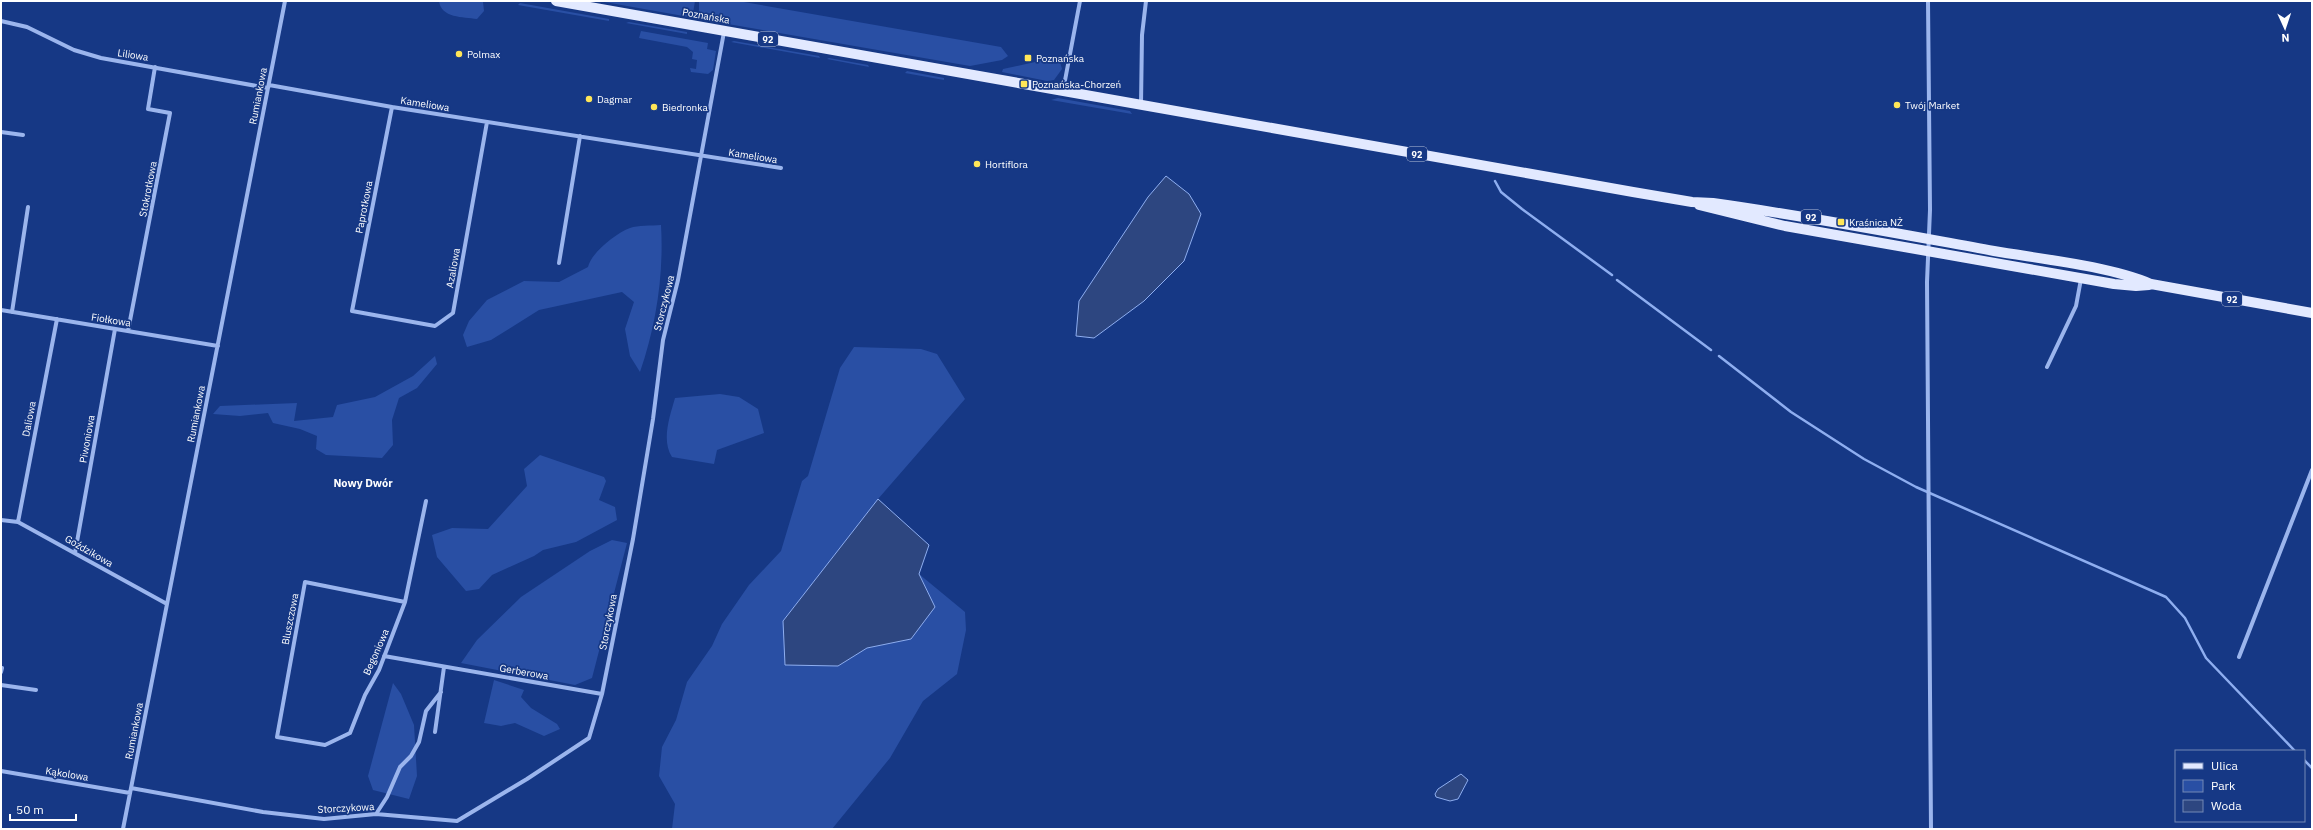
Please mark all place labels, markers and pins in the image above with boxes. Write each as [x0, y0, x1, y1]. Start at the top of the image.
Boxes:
place label: Polmax [467, 48, 500, 61]
marker: Polmax [454, 49, 464, 59]
place label: Poznańska [1036, 52, 1085, 65]
marker: Poznańska [1023, 53, 1033, 63]
place label: Poznańska-Chorzeń [1032, 78, 1121, 91]
marker: Poznańska-Chorzeń [1019, 79, 1029, 89]
place label: Dagmar [597, 93, 632, 106]
marker: Dagmar [584, 94, 594, 104]
place label: Twój Market [1905, 99, 1960, 112]
marker: Twój Market [1892, 100, 1902, 110]
place label: Biedronka [662, 101, 708, 114]
marker: Biedronka [649, 102, 659, 112]
place label: Hortiflora [985, 158, 1029, 171]
marker: Hortiflora [972, 159, 982, 169]
place label: Kraśnica NŻ [1849, 216, 1903, 229]
marker: Kraśnica NŻ [1836, 217, 1846, 227]

